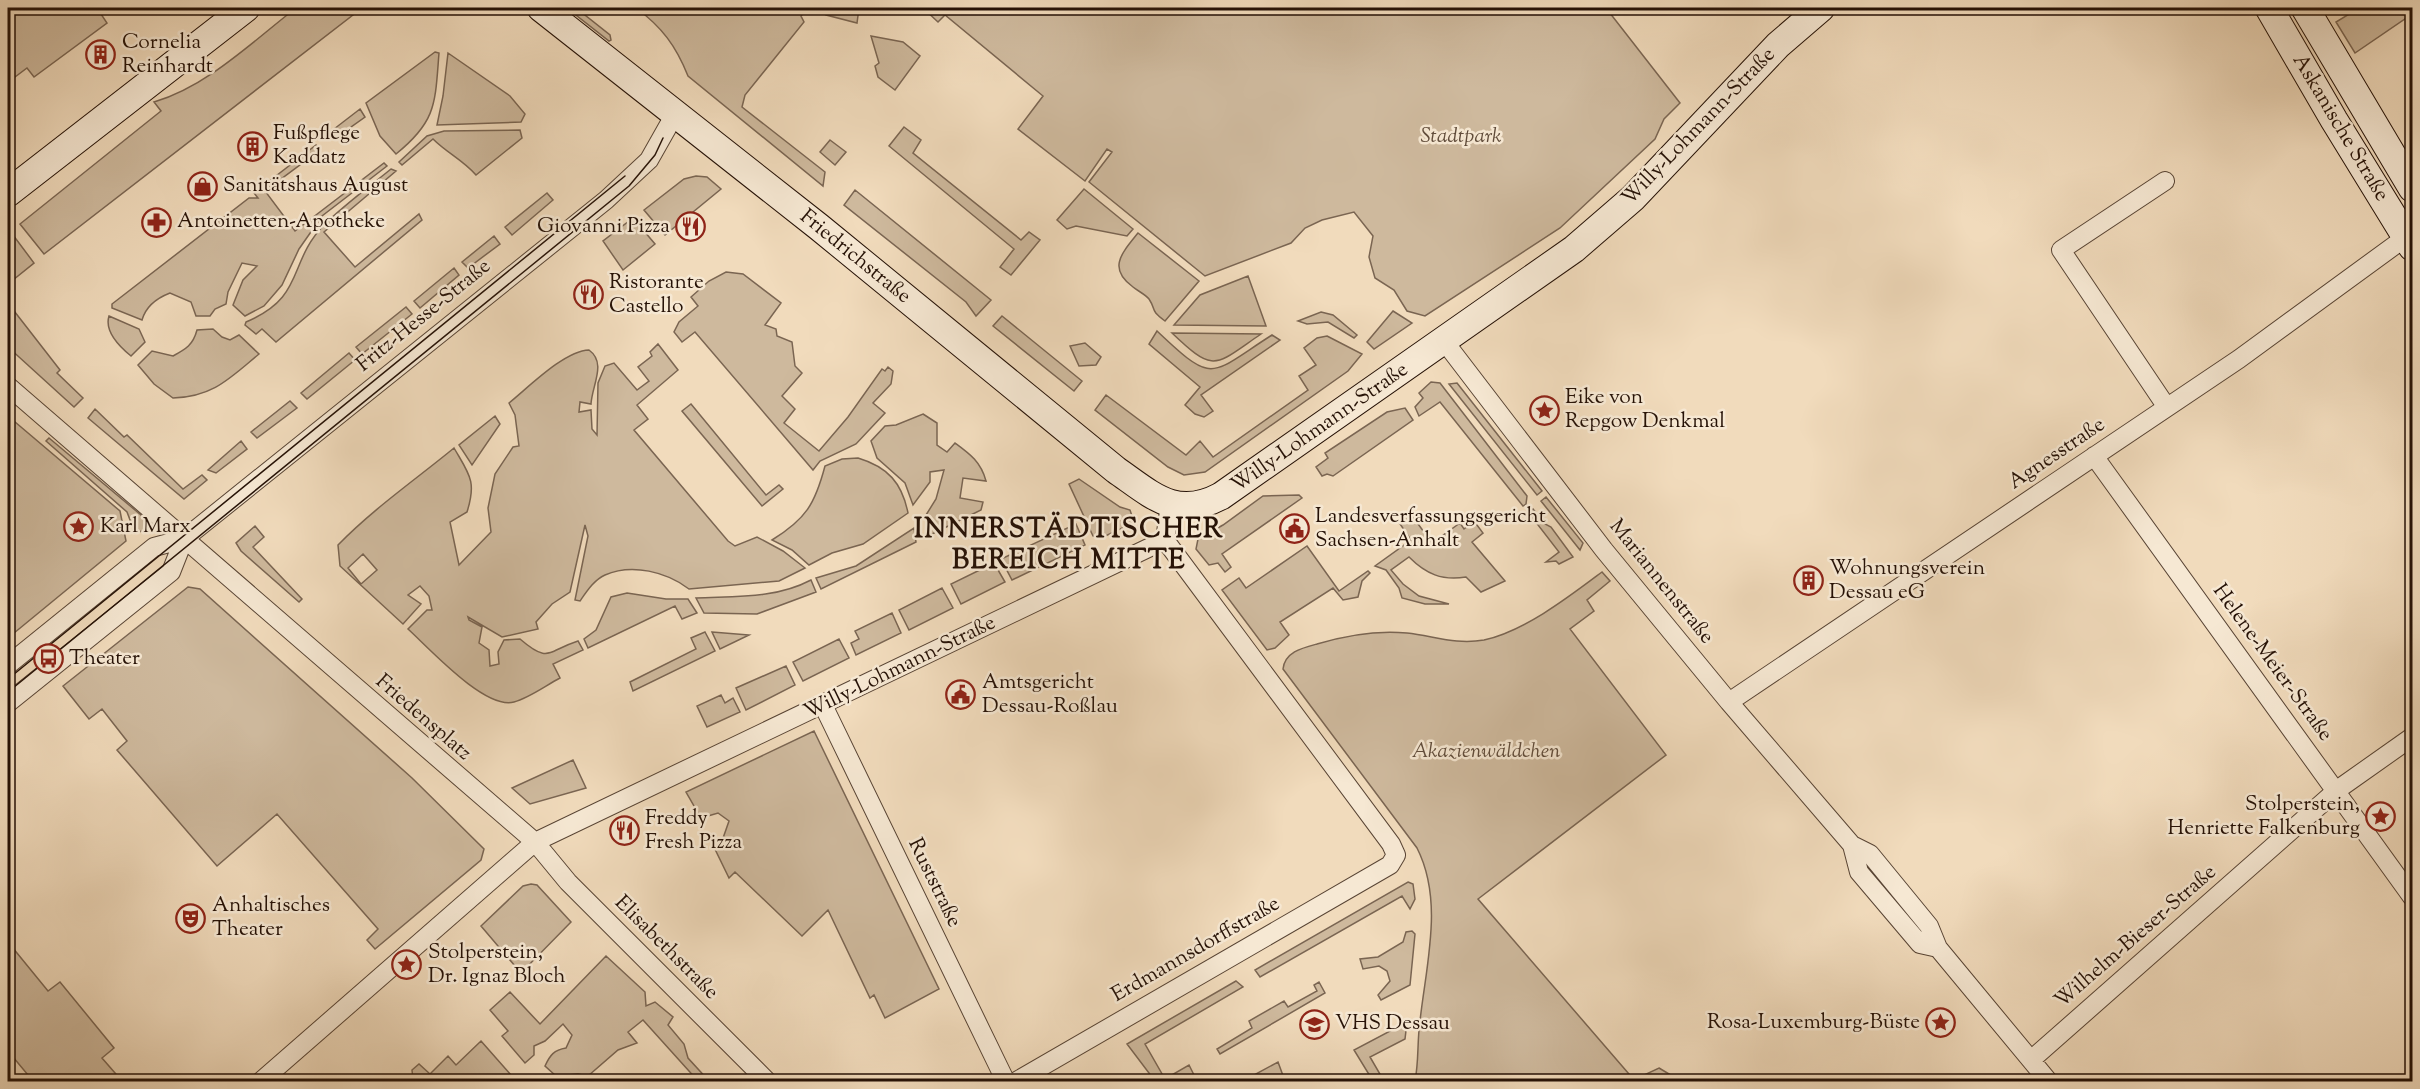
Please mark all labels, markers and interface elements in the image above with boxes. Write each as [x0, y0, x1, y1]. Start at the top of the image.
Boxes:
place label: Cornelia Reinhardt [122, 28, 213, 82]
building icon: Cornelia Reinhardt [85, 39, 117, 71]
street label: Willy-Lohmann-Straße [1615, 41, 1783, 213]
street label: Askanische Straße [2284, 49, 2396, 207]
place label: Fußpflege Kaddatz [273, 119, 360, 173]
park label: Stadtpark [1421, 122, 1502, 152]
building icon: Fußpflege Kaddatz [236, 130, 268, 162]
shop icon: Sanitätshaus August [186, 170, 218, 202]
place label: Sanitätshaus August [223, 171, 408, 201]
street label: Friedrichstraße [793, 203, 917, 311]
pharmacy icon: Antoinetten-Apotheke [140, 206, 172, 238]
place label: Antoinetten-Apotheke [177, 207, 385, 237]
restaurant icon: Giovanni Pizza [675, 211, 707, 243]
place label: Giovanni Pizza [537, 212, 670, 242]
street label: Fritz-Hesse-Straße [350, 252, 498, 380]
place label: Ristorante Castello [609, 268, 704, 322]
restaurant icon: Ristorante Castello [572, 279, 604, 311]
street label: Willy-Lohmann-Straße [1225, 355, 1415, 501]
place label: Eike von Repgow Denkmal [1565, 383, 1725, 437]
place icon: Eike von Repgow Denkmal [1528, 394, 1560, 426]
street label: Agnesstraße [2003, 411, 2111, 497]
place label: Landesverfassungsgericht Sachsen-Anhalt [1315, 502, 1546, 556]
place icon: Karl Marx [63, 511, 95, 543]
district label: INNERSTÄDTISCHER BEREICH MITTE [914, 511, 1224, 581]
place label: Karl Marx [100, 512, 191, 542]
public building icon: Landesverfassungsgericht Sachsen-Anhalt [1278, 513, 1310, 545]
street label: Mariannenstraße [1601, 513, 1721, 651]
place label: Wohnungsverein Dessau eG [1829, 554, 1985, 608]
building icon: Wohnungsverein Dessau eG [1792, 565, 1824, 597]
street label: Helene-Meier-Straße [2205, 578, 2339, 748]
street label: Willy-Lohmann-Straße [799, 608, 1001, 728]
bus stop icon: Theater [32, 643, 64, 675]
place label: Theater [69, 644, 140, 674]
street label: Friedensplatz [368, 668, 478, 768]
place label: Amtsgericht Dessau-Roßlau [982, 668, 1118, 722]
public building icon: Amtsgericht Dessau-Roßlau [945, 679, 977, 711]
park label: Akazienwäldchen [1412, 737, 1560, 767]
place label: Stolperstein, Henriette Falkenburg [2168, 790, 2360, 844]
place icon: Stolperstein, Henriette Falkenburg [2365, 801, 2397, 833]
place label: Freddy Fresh Pizza [645, 804, 742, 858]
restaurant icon: Freddy Fresh Pizza [608, 815, 640, 847]
street label: Ruststraße [900, 833, 968, 933]
street label: Wilhelm-Bieser-Straße [2048, 858, 2224, 1016]
street label: Elisabethstraße [607, 889, 725, 1007]
street label: Erdmannsdorffstraße [1106, 889, 1286, 1011]
place label: Anhaltisches Theater [212, 891, 330, 945]
theatre icon: Anhaltisches Theater [175, 902, 207, 934]
place label: Stolperstein, Dr. Ignaz Bloch [428, 938, 566, 992]
place icon: Stolperstein, Dr. Ignaz Bloch [391, 949, 423, 981]
place icon: Rosa-Luxemburg-Büste [1925, 1007, 1957, 1039]
school or university icon: VHS Dessau [1298, 1008, 1330, 1040]
place label: Rosa-Luxemburg-Büste [1707, 1008, 1920, 1038]
place label: VHS Dessau [1335, 1009, 1450, 1039]

